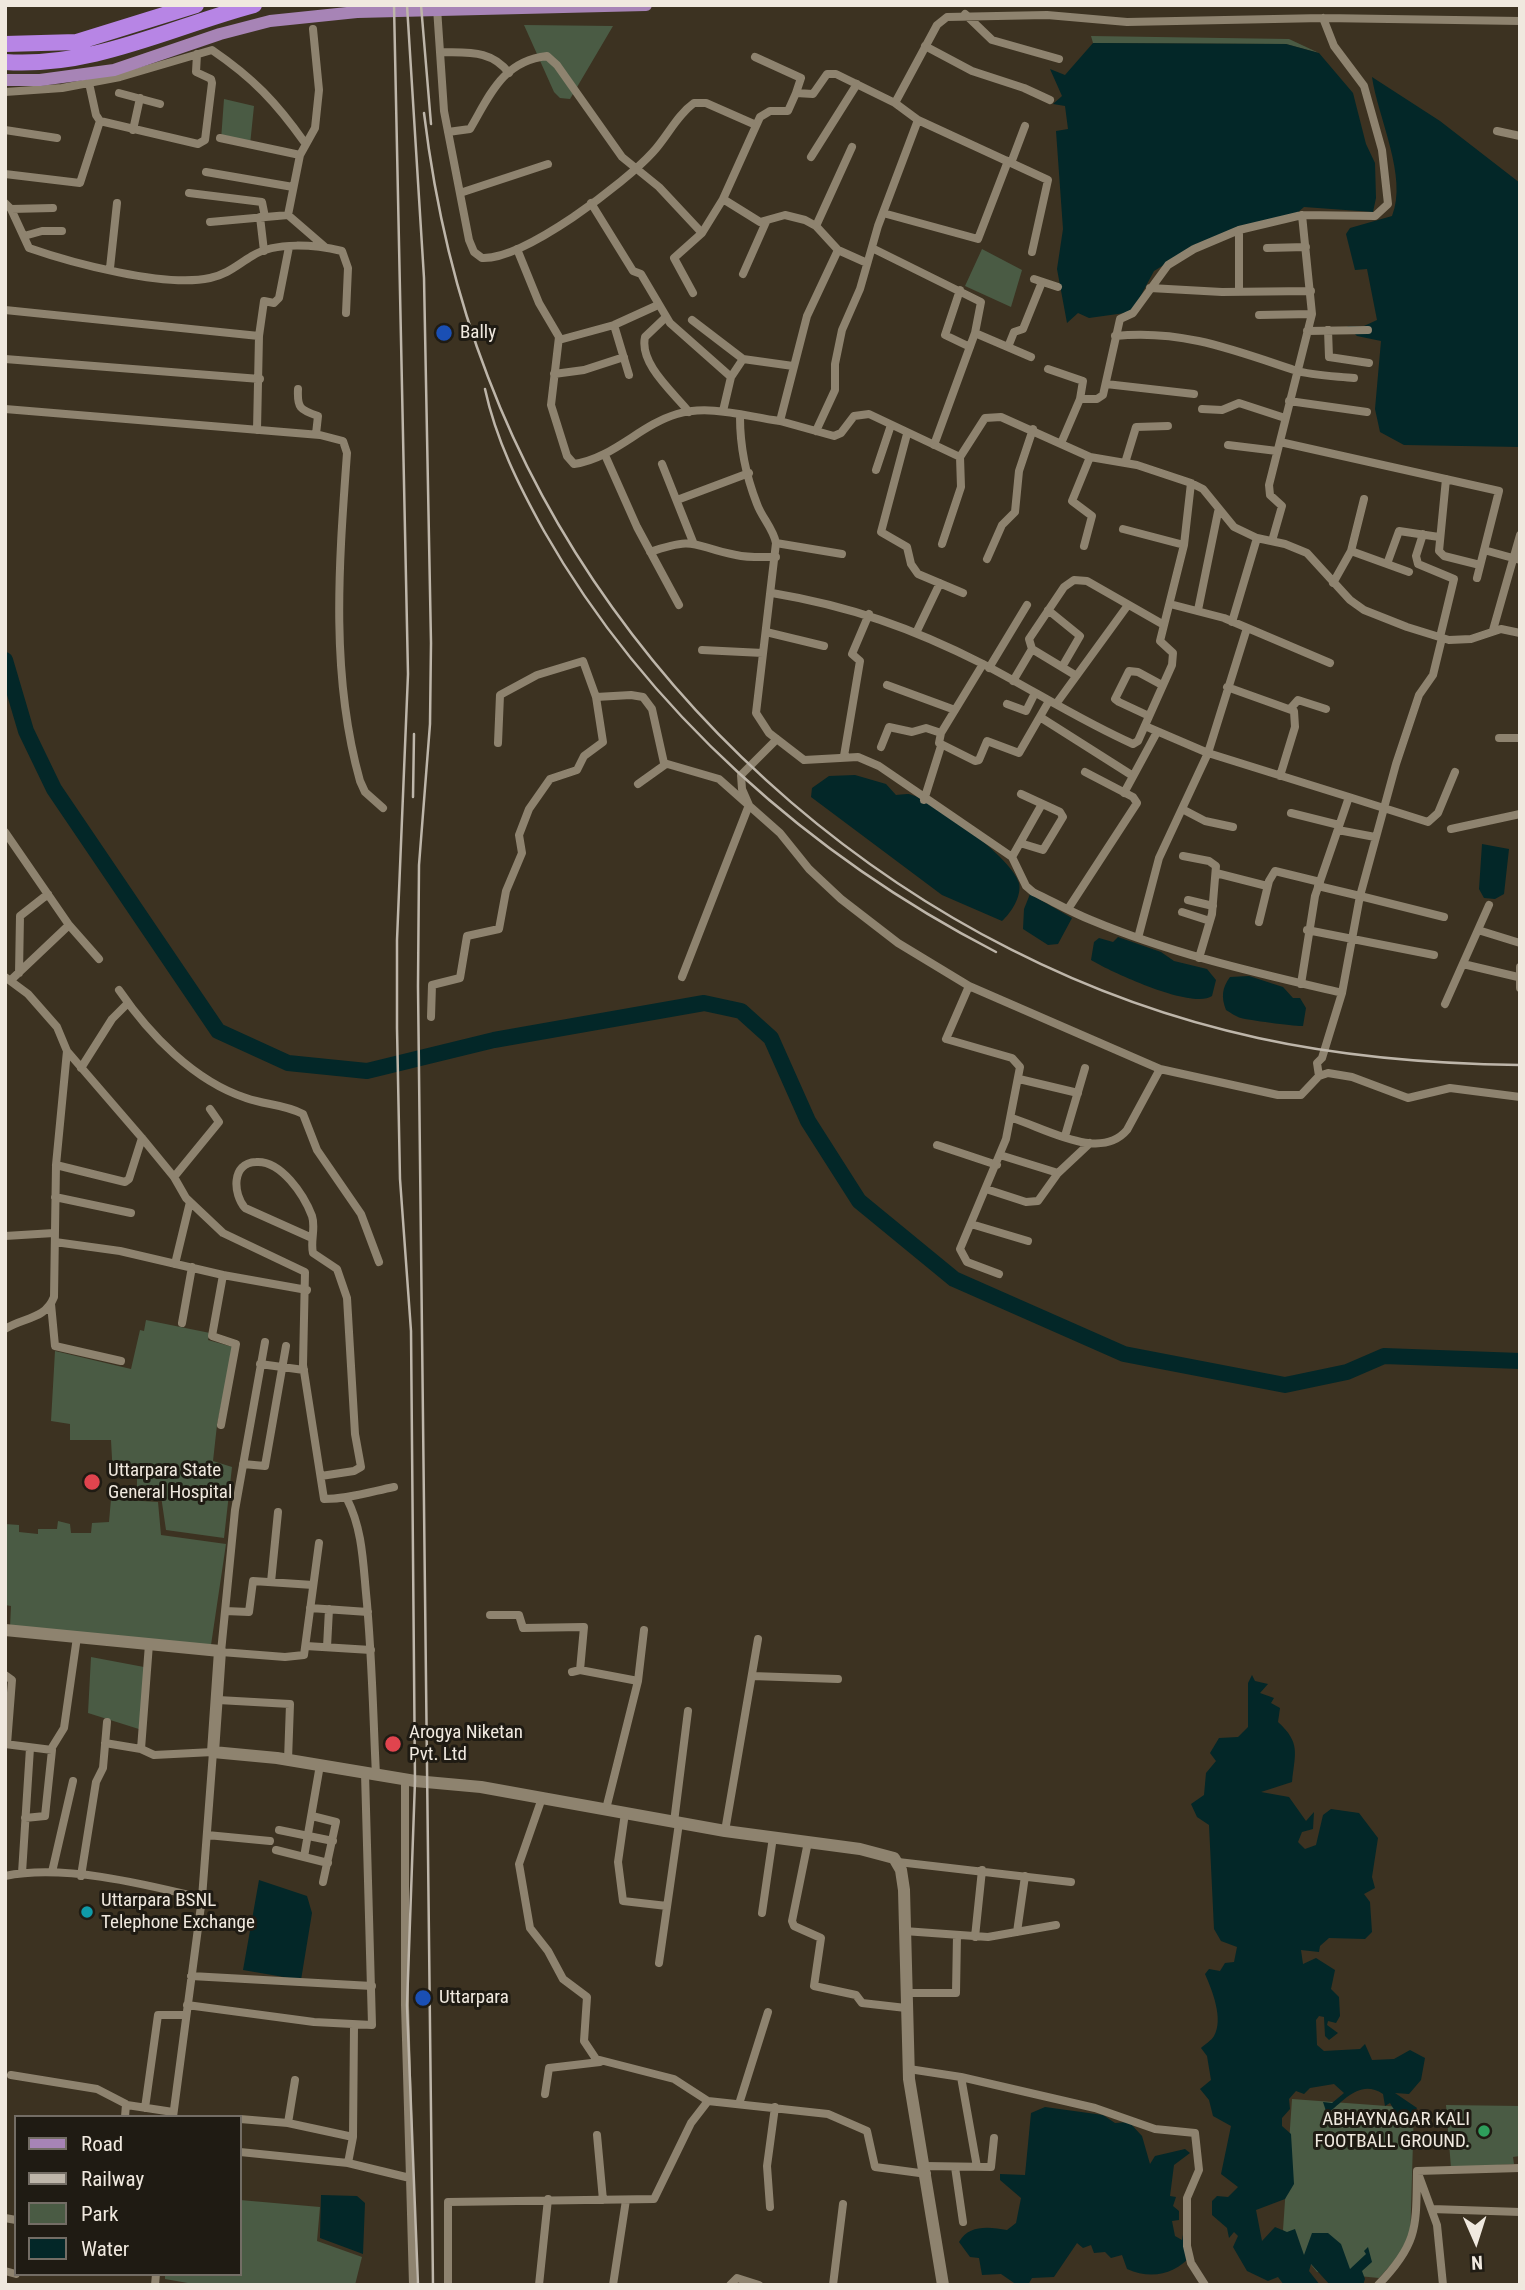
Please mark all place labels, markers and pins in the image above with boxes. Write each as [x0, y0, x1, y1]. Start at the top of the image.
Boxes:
place label: Bally [460, 322, 496, 344]
marker: Bally [434, 323, 454, 343]
place label: Uttarpara State General Hospital [108, 1460, 232, 1504]
marker: Uttarpara State General Hospital [82, 1472, 102, 1492]
place label: Arogya Niketan Pvt. Ltd [409, 1722, 523, 1766]
marker: Arogya Niketan Pvt. Ltd [383, 1734, 403, 1754]
place label: Uttarpara BSNL Telephone Exchange [101, 1890, 255, 1934]
marker: Uttarpara BSNL Telephone Exchange [79, 1904, 95, 1920]
place label: Uttarpara [439, 1987, 509, 2009]
marker: Uttarpara [413, 1988, 433, 2008]
place label: ABHAYNAGAR KALI FOOTBALL GROUND. [1315, 2109, 1470, 2153]
marker: ABHAYNAGAR KALI FOOTBALL GROUND. [1476, 2123, 1492, 2139]

